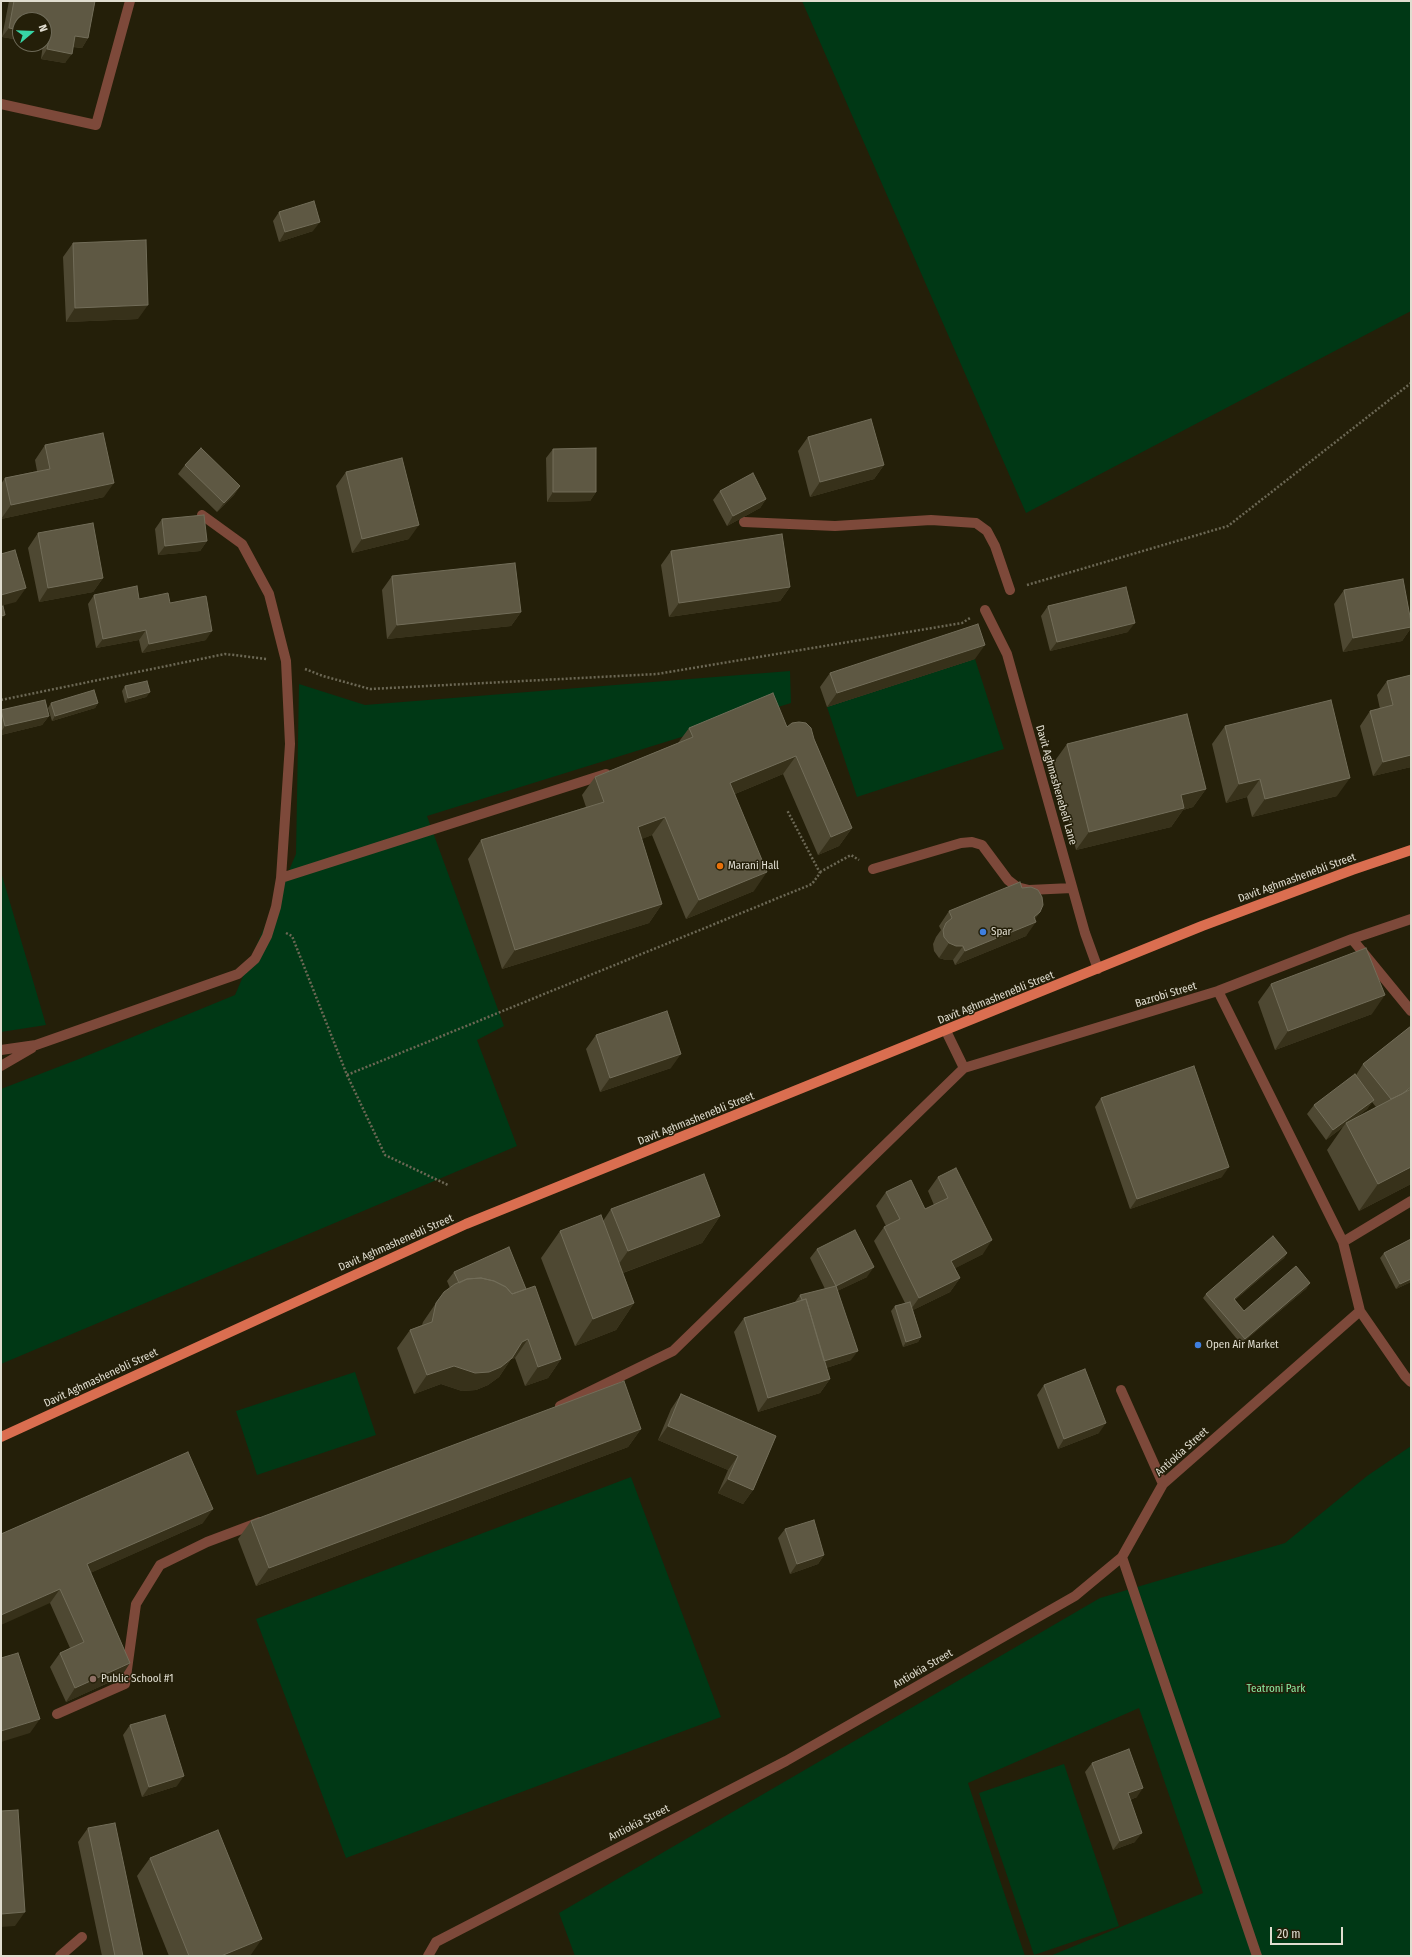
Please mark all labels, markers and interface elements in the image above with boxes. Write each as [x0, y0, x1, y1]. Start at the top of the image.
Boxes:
north arrow [12, 12, 52, 52]
text: N [36, 23, 50, 33]
street label: Davit Aghmashenebeli Lane [1033, 724, 1079, 846]
street label: Davit Aghmashenebli Street [1236, 851, 1358, 905]
place label: Marani Hall [728, 859, 779, 873]
marker: Marani Hall [715, 861, 725, 871]
place label: Spar [991, 925, 1011, 939]
marker: Spar [978, 927, 988, 937]
street label: Davit Aghmashenebli Street [936, 969, 1056, 1027]
street label: Bazrobi Street [1134, 979, 1198, 1011]
street label: Davit Aghmashenebli Street [636, 1090, 756, 1148]
street label: Davit Aghmashenebli Street [337, 1212, 455, 1274]
place label: Open Air Market [1206, 1338, 1279, 1352]
marker: Open Air Market [1193, 1340, 1203, 1350]
street label: Davit Aghmashenebli Street [42, 1346, 160, 1410]
street label: Antiokia Street [1153, 1425, 1211, 1479]
street label: Antiokia Street [891, 1647, 955, 1691]
place label: Public School #1 [101, 1672, 174, 1686]
marker: Public School #1 [88, 1674, 98, 1684]
park label: Teatroni Park [1247, 1682, 1305, 1696]
street label: Antiokia Street [606, 1802, 672, 1844]
scale bar [1272, 1919, 1345, 1945]
text: 20 m [1277, 1927, 1301, 1941]

